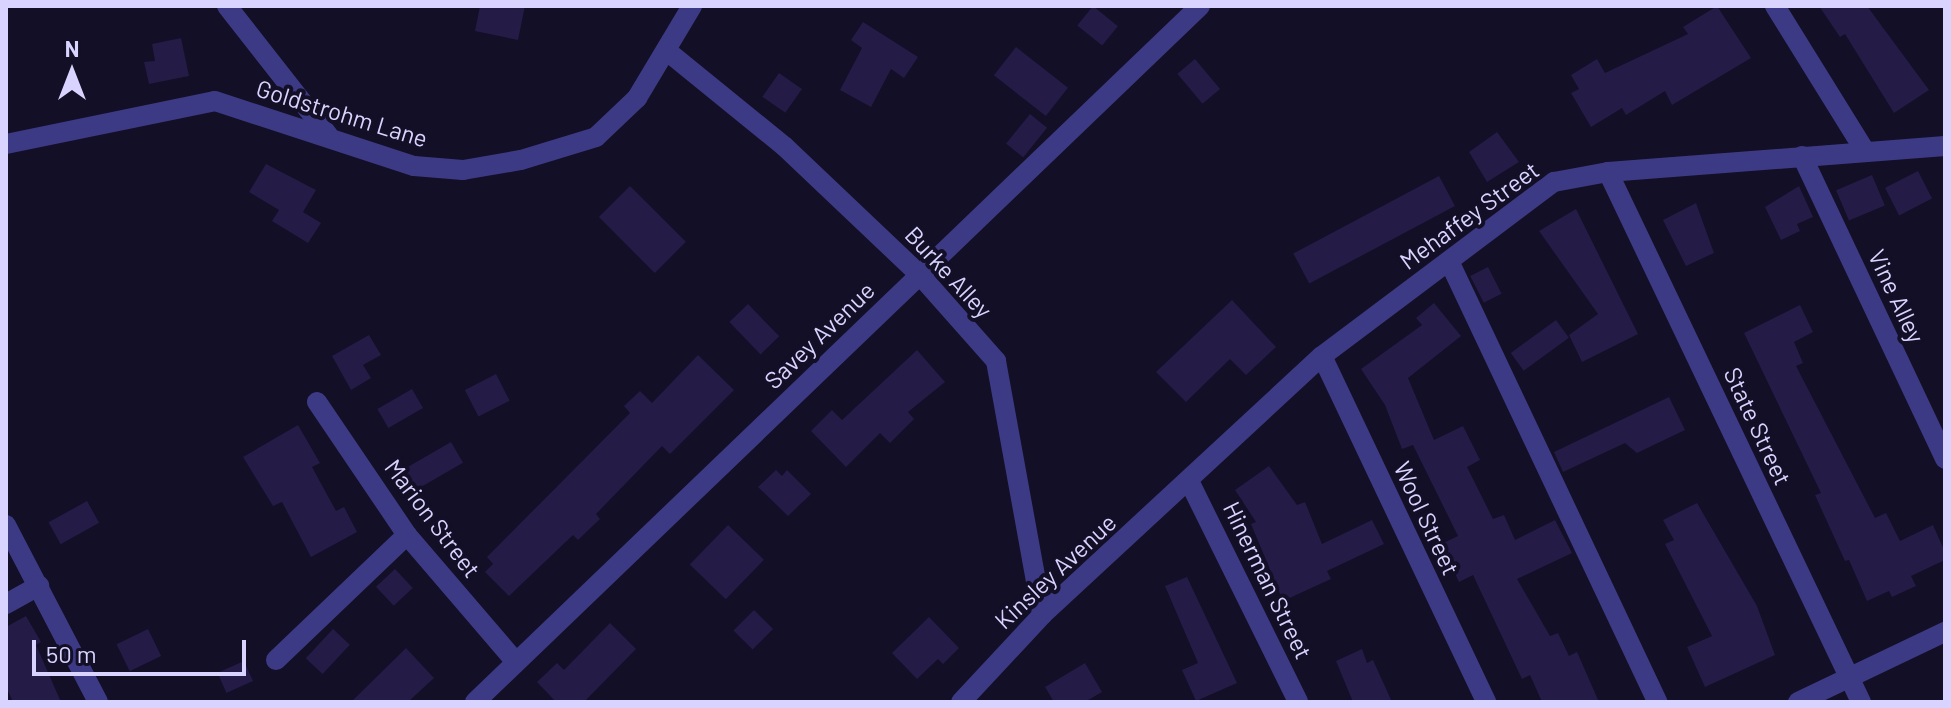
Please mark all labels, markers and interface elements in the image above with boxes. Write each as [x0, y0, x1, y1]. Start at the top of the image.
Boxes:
north arrow [32, 32, 112, 112]
text: N [65, 35, 79, 61]
street label: Goldstrohm Lane [253, 73, 431, 153]
street label: Mehaffey Street [1394, 155, 1544, 275]
street label: Burke Alley [899, 220, 999, 324]
street label: Vine Alley [1863, 245, 1931, 347]
street label: Savey Avenue [758, 275, 880, 395]
street label: State Street [1718, 363, 1798, 489]
street label: Marion Street [379, 453, 487, 583]
street label: Wool Street [1388, 457, 1466, 579]
street label: Hinerman Street [1217, 497, 1319, 663]
street label: Kinsley Avenue [988, 507, 1122, 635]
scale bar [36, 624, 250, 674]
text: 50 m [46, 639, 97, 668]

